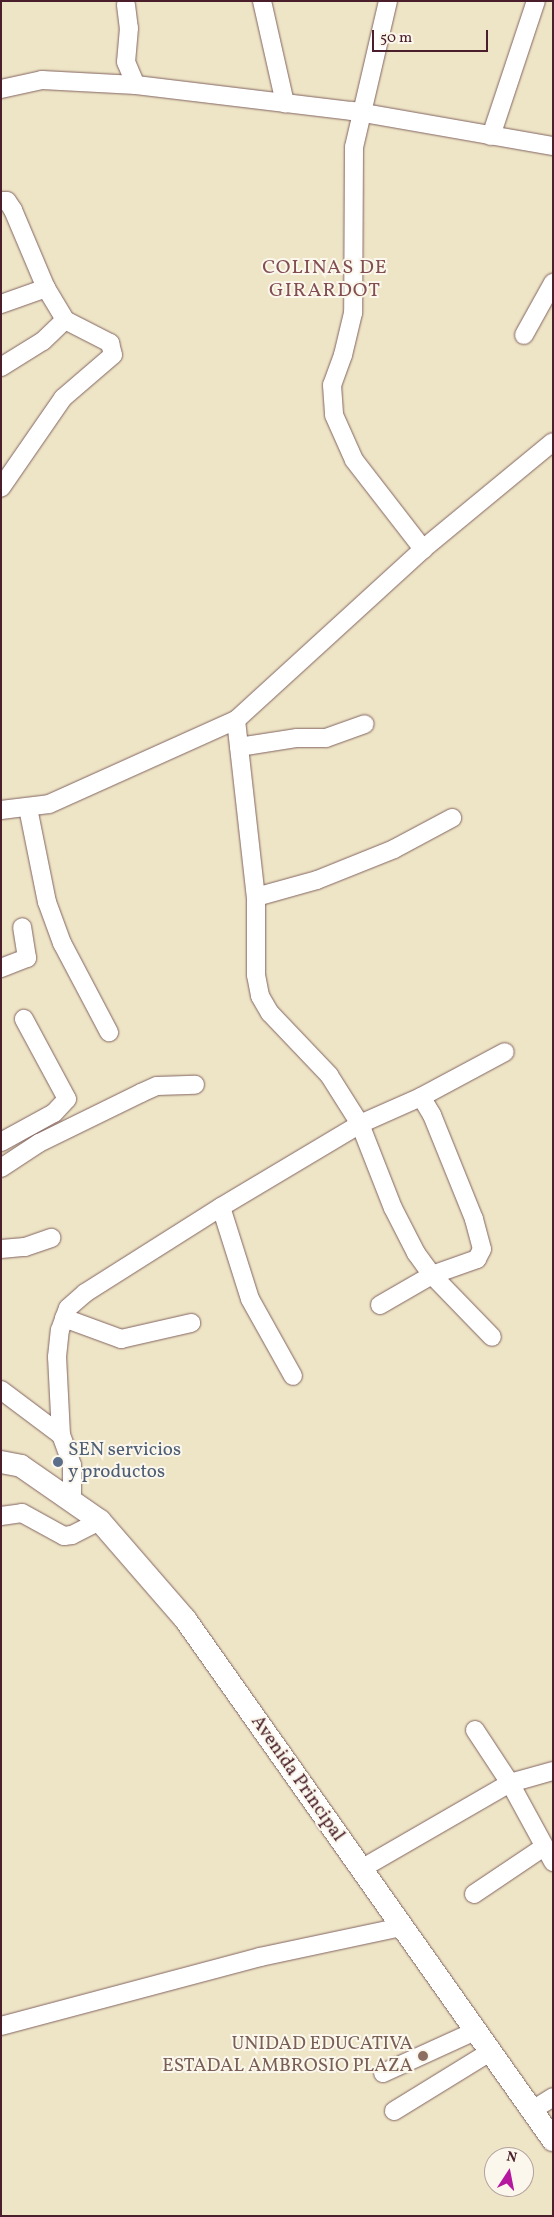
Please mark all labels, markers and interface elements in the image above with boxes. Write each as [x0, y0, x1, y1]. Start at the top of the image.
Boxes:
scale bar [374, 20, 490, 52]
text: 50 m [380, 28, 412, 49]
district label: COLINAS DE GIRARDOT [261, 256, 389, 303]
place label: SEN servicios y productos [68, 1440, 181, 1484]
marker: SEN servicios y productos [52, 1456, 64, 1468]
street label: Avenida Principal [245, 1712, 349, 1846]
place label: UNIDAD EDUCATIVA ESTADAL AMBROSIO PLAZA [162, 2034, 413, 2078]
marker: UNIDAD EDUCATIVA ESTADAL AMBROSIO PLAZA [417, 2050, 429, 2062]
north arrow [484, 2147, 534, 2197]
text: N [505, 2147, 519, 2168]

